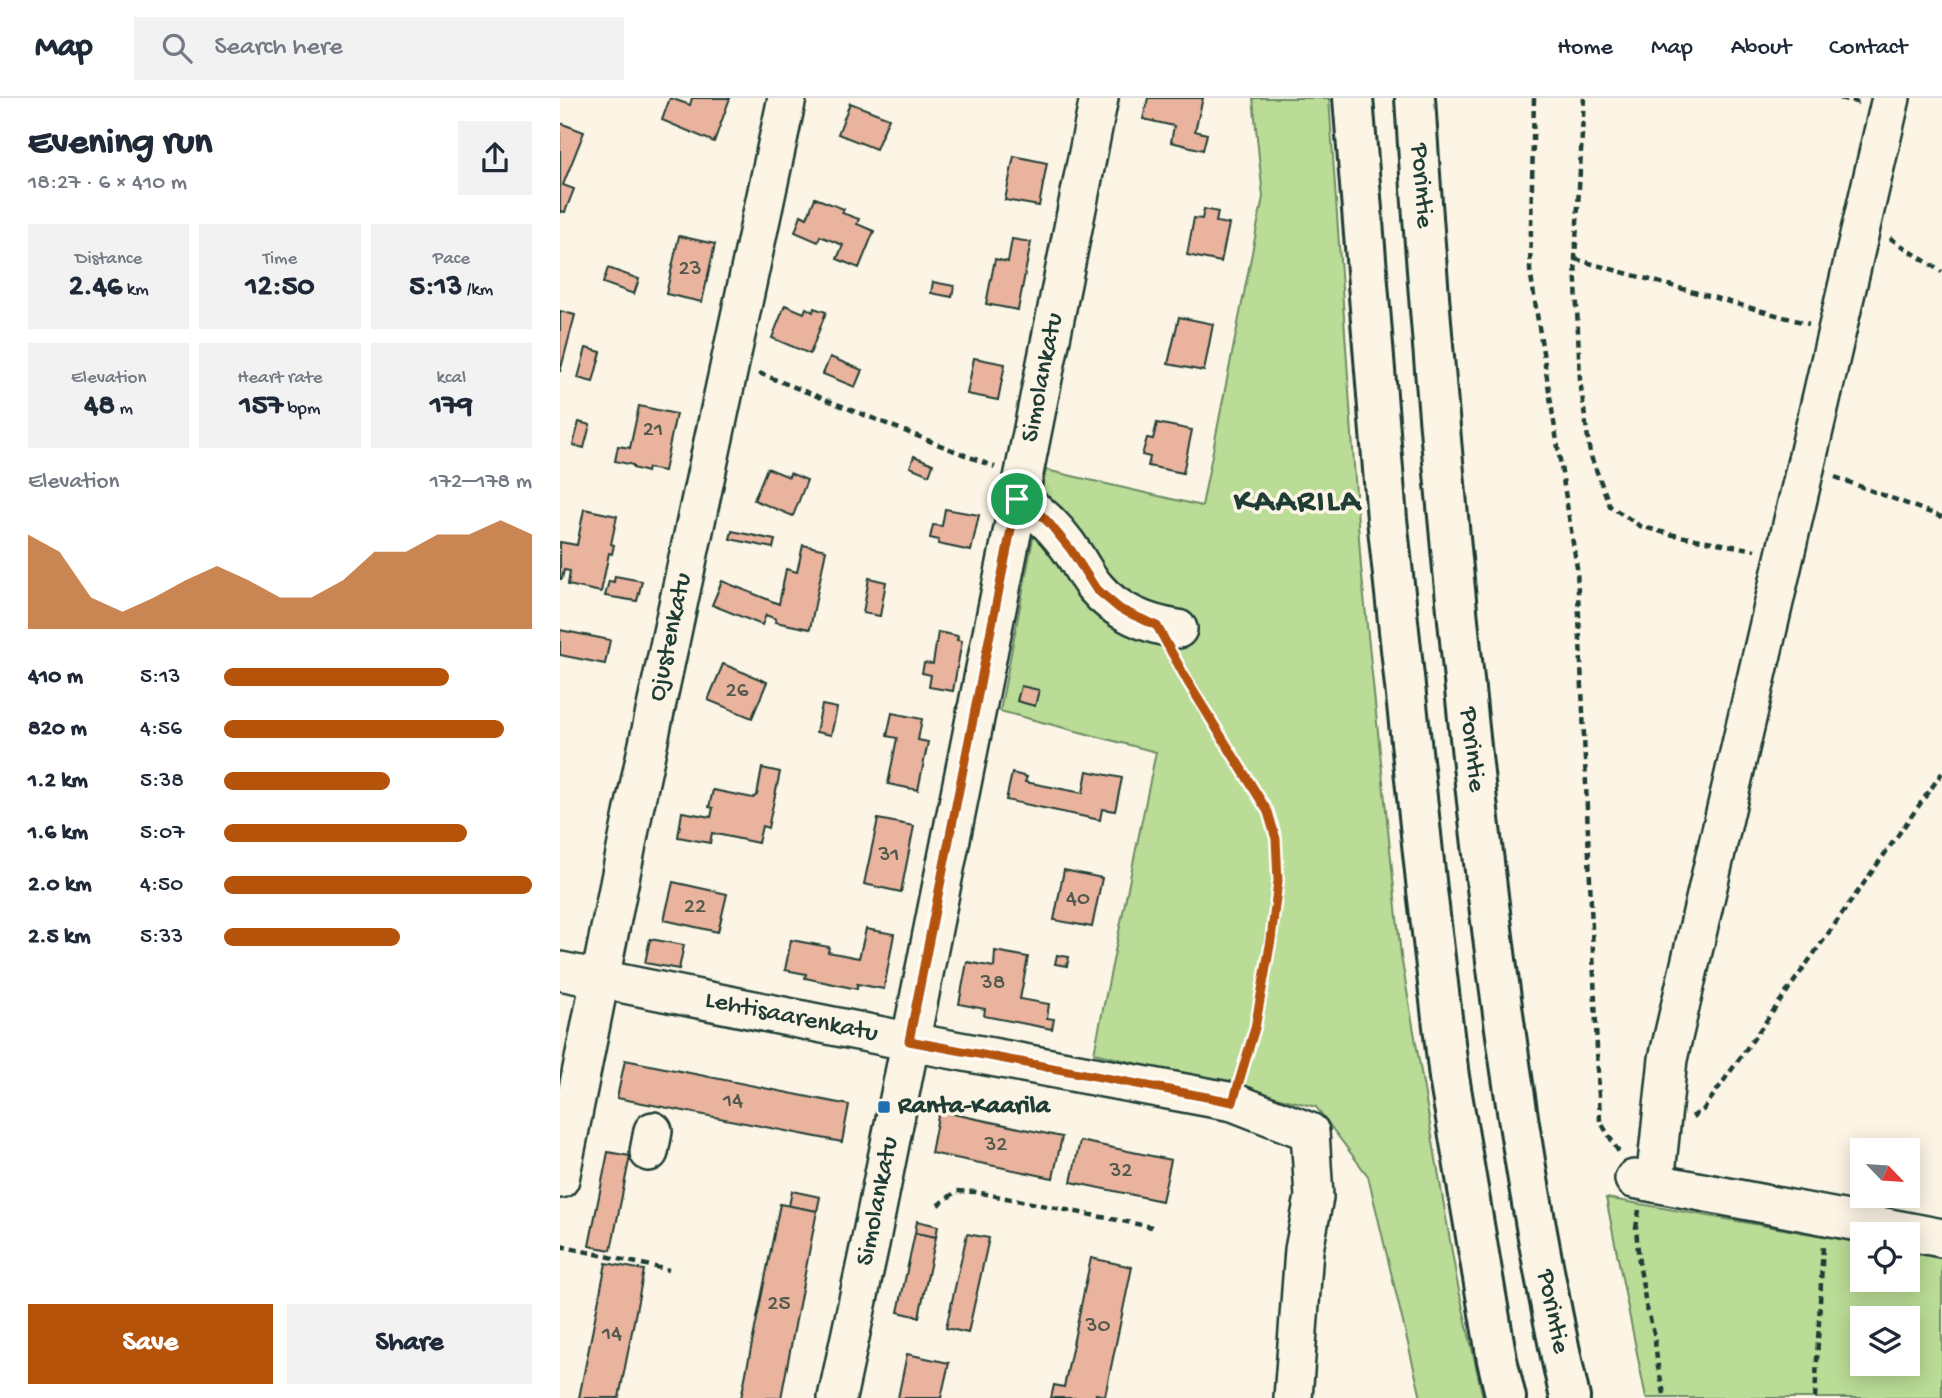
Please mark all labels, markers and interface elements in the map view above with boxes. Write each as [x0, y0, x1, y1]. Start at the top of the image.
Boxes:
search box [134, 17, 624, 80]
text: Map [35, 29, 92, 67]
icon: search [158, 29, 196, 67]
text: Search here [214, 33, 343, 64]
text: Home [1557, 34, 1613, 63]
text: Map [1651, 34, 1693, 63]
text: About [1731, 34, 1791, 63]
text: Contact [1829, 34, 1907, 63]
button: share [458, 121, 532, 195]
text: Evening run [28, 122, 212, 166]
street label: Porintie [1402, 141, 1439, 230]
text: 18:27 · 6 × 410 m [28, 170, 187, 197]
text: Distance [75, 248, 142, 271]
text: Time [263, 248, 297, 271]
text: Pace [433, 248, 470, 271]
house number: 23 [678, 256, 702, 283]
text: 2.46 [69, 271, 122, 306]
text: 12:50 [245, 271, 315, 306]
text: 5:13 [409, 271, 462, 306]
text: km [122, 279, 149, 302]
text: /km [462, 279, 493, 302]
street label: Simolankatu [1015, 310, 1071, 445]
text: Elevation [71, 367, 146, 390]
text: Heart rate [237, 367, 323, 390]
text: kcal [436, 367, 466, 390]
text: 48 [84, 390, 115, 425]
text: 157 [240, 390, 283, 425]
text: 179 [430, 390, 473, 425]
text: m [115, 398, 133, 421]
text: bpm [283, 398, 320, 421]
house number: 21 [643, 417, 663, 444]
text: Elevation [28, 469, 119, 496]
text: 172–178 m [430, 469, 532, 496]
pin [987, 469, 1047, 529]
icon: arrive [998, 480, 1036, 518]
district label: KAARILA [1233, 484, 1362, 522]
street label: Ojustenkatu [642, 570, 700, 704]
text: 410 m [28, 664, 83, 691]
text: 5:13 [140, 664, 181, 691]
house number: 26 [726, 678, 749, 705]
street label: Porintie [1451, 705, 1491, 794]
text: 820 m [28, 716, 87, 743]
text: 4:56 [140, 716, 182, 743]
text: 1.2 km [28, 768, 88, 795]
text: 5:38 [140, 768, 184, 795]
text: 1.6 km [28, 820, 88, 847]
text: 5:07 [140, 820, 184, 847]
house number: 31 [877, 842, 900, 869]
text: 2.0 km [28, 872, 92, 899]
text: 4:50 [140, 872, 183, 899]
house number: 40 [1066, 886, 1090, 913]
house number: 22 [684, 894, 706, 921]
text: 2.5 km [28, 924, 91, 951]
text: 5:33 [140, 924, 183, 951]
house number: 38 [980, 970, 1005, 997]
street label: Lehtisaarenkatu [702, 985, 880, 1050]
house number: 14 [722, 1088, 743, 1115]
place label: Ranta-Kaarila [897, 1092, 1051, 1123]
marker: Ranta-Kaarila [876, 1099, 892, 1115]
house number: 32 [983, 1132, 1008, 1159]
street label: Simolankatu [850, 1134, 907, 1269]
north arrow [1850, 1138, 1920, 1208]
map controls [1850, 1138, 1920, 1376]
house number: 32 [1108, 1158, 1133, 1185]
button: locate [1850, 1222, 1920, 1292]
street label: Porintie [1528, 1266, 1576, 1357]
house number: 25 [767, 1291, 791, 1318]
button: Save [28, 1304, 273, 1384]
button: Share [287, 1304, 532, 1384]
button: layers [1850, 1306, 1920, 1376]
house number: 30 [1085, 1313, 1111, 1340]
house number: 14 [601, 1321, 622, 1348]

